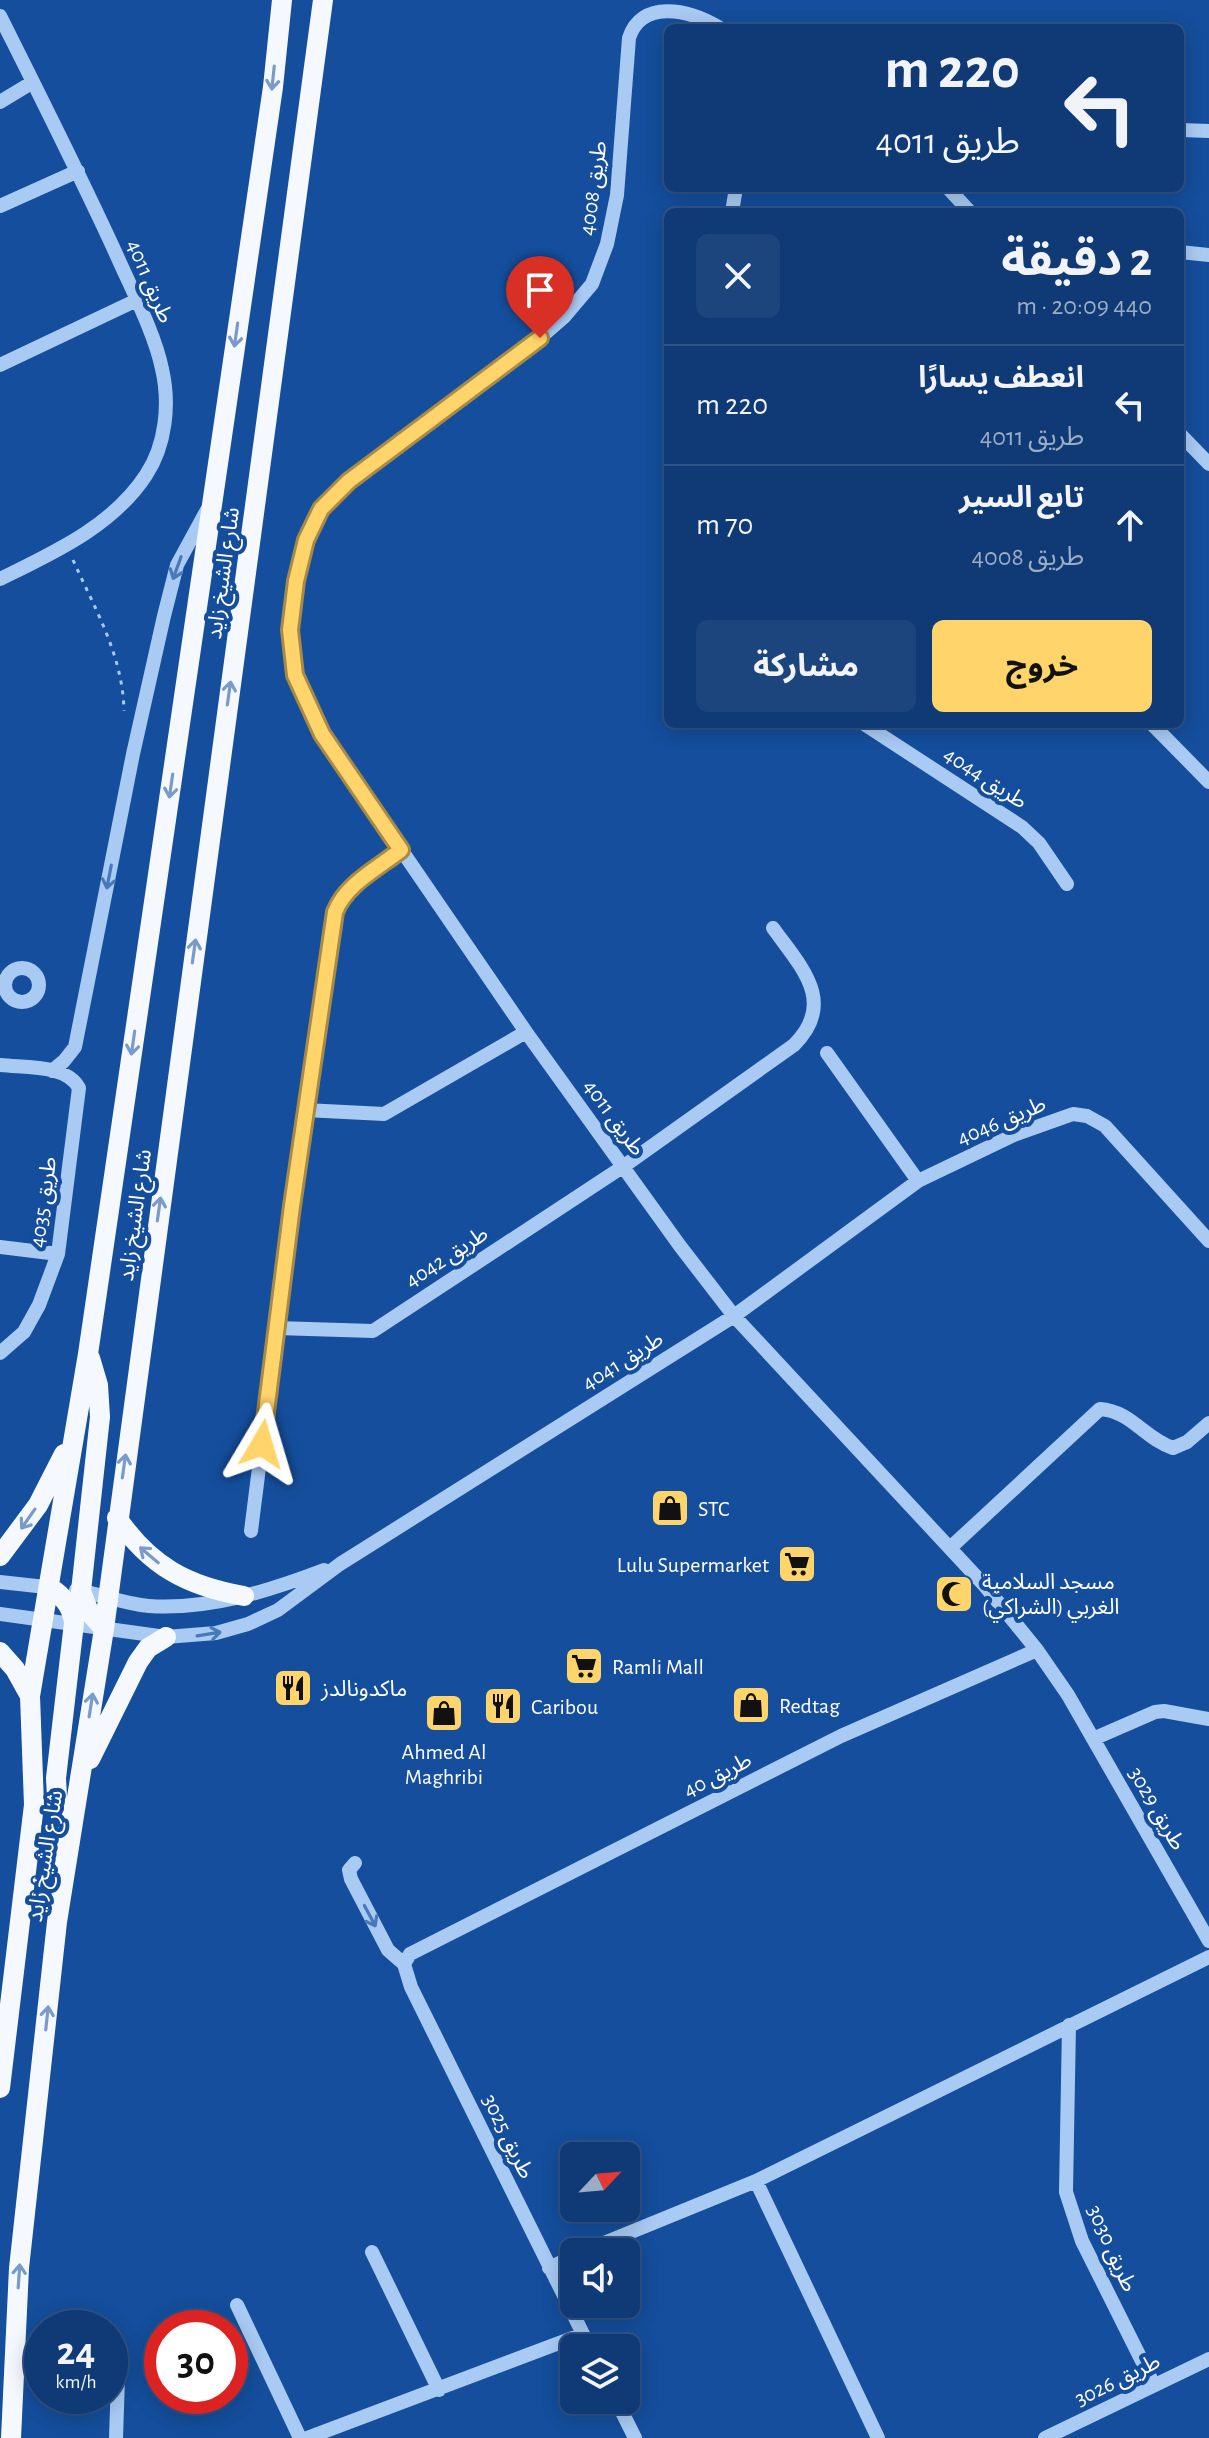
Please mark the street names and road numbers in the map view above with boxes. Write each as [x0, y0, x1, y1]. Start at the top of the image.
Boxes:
street label: طريق 4008 [575, 139, 612, 237]
street label: طريق 4011 [121, 236, 177, 327]
street label: شارع الشيخ زايد [203, 506, 248, 641]
street label: طريق 4044 [939, 743, 1031, 814]
street label: طريق 4011 [578, 1075, 649, 1161]
street label: طريق 4046 [954, 1092, 1050, 1151]
street label: شارع الشيخ زايد [115, 1148, 160, 1283]
street label: طريق 4035 [26, 1155, 62, 1249]
street label: طريق 4042 [401, 1222, 493, 1293]
street label: طريق 4041 [578, 1327, 668, 1396]
street label: طريق 40 [680, 1748, 756, 1803]
street label: طريق 3029 [1123, 1763, 1190, 1855]
street label: شارع الشيخ زايد [24, 1789, 71, 1925]
street label: طريق 3025 [477, 2091, 538, 2183]
street label: طريق 3030 [1081, 2202, 1141, 2296]
street label: طريق 3026 [1071, 2350, 1164, 2412]

